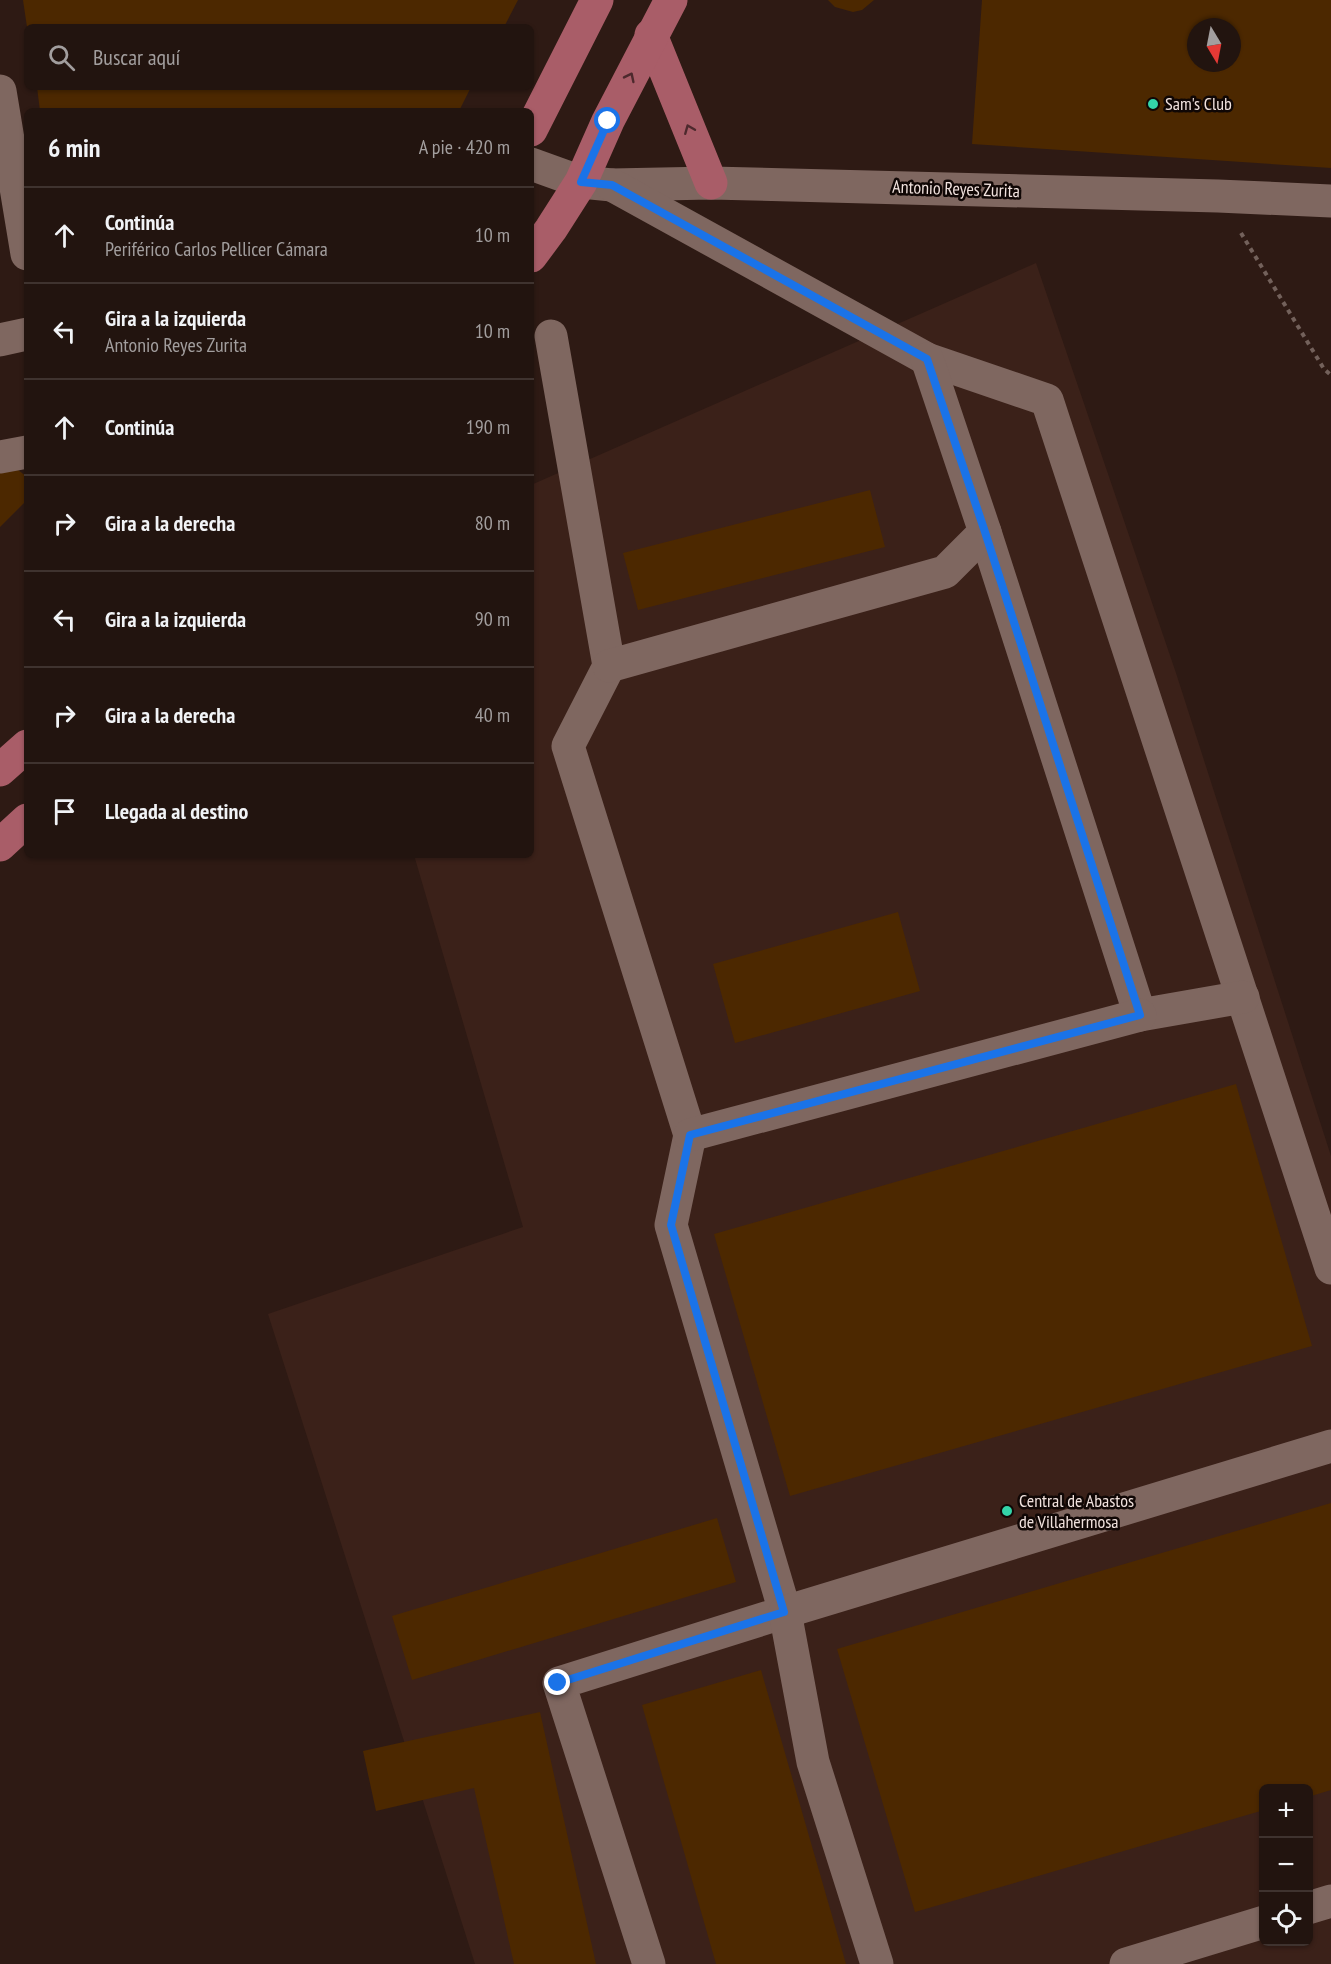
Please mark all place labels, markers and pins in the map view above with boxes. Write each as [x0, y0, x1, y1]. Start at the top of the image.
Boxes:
place label: Sam's Club [1165, 92, 1232, 115]
marker: Sam's Club [1146, 97, 1160, 111]
place label: Central de Abastos de Villahermosa [1019, 1489, 1134, 1533]
marker: Central de Abastos de Villahermosa [1000, 1504, 1014, 1518]

